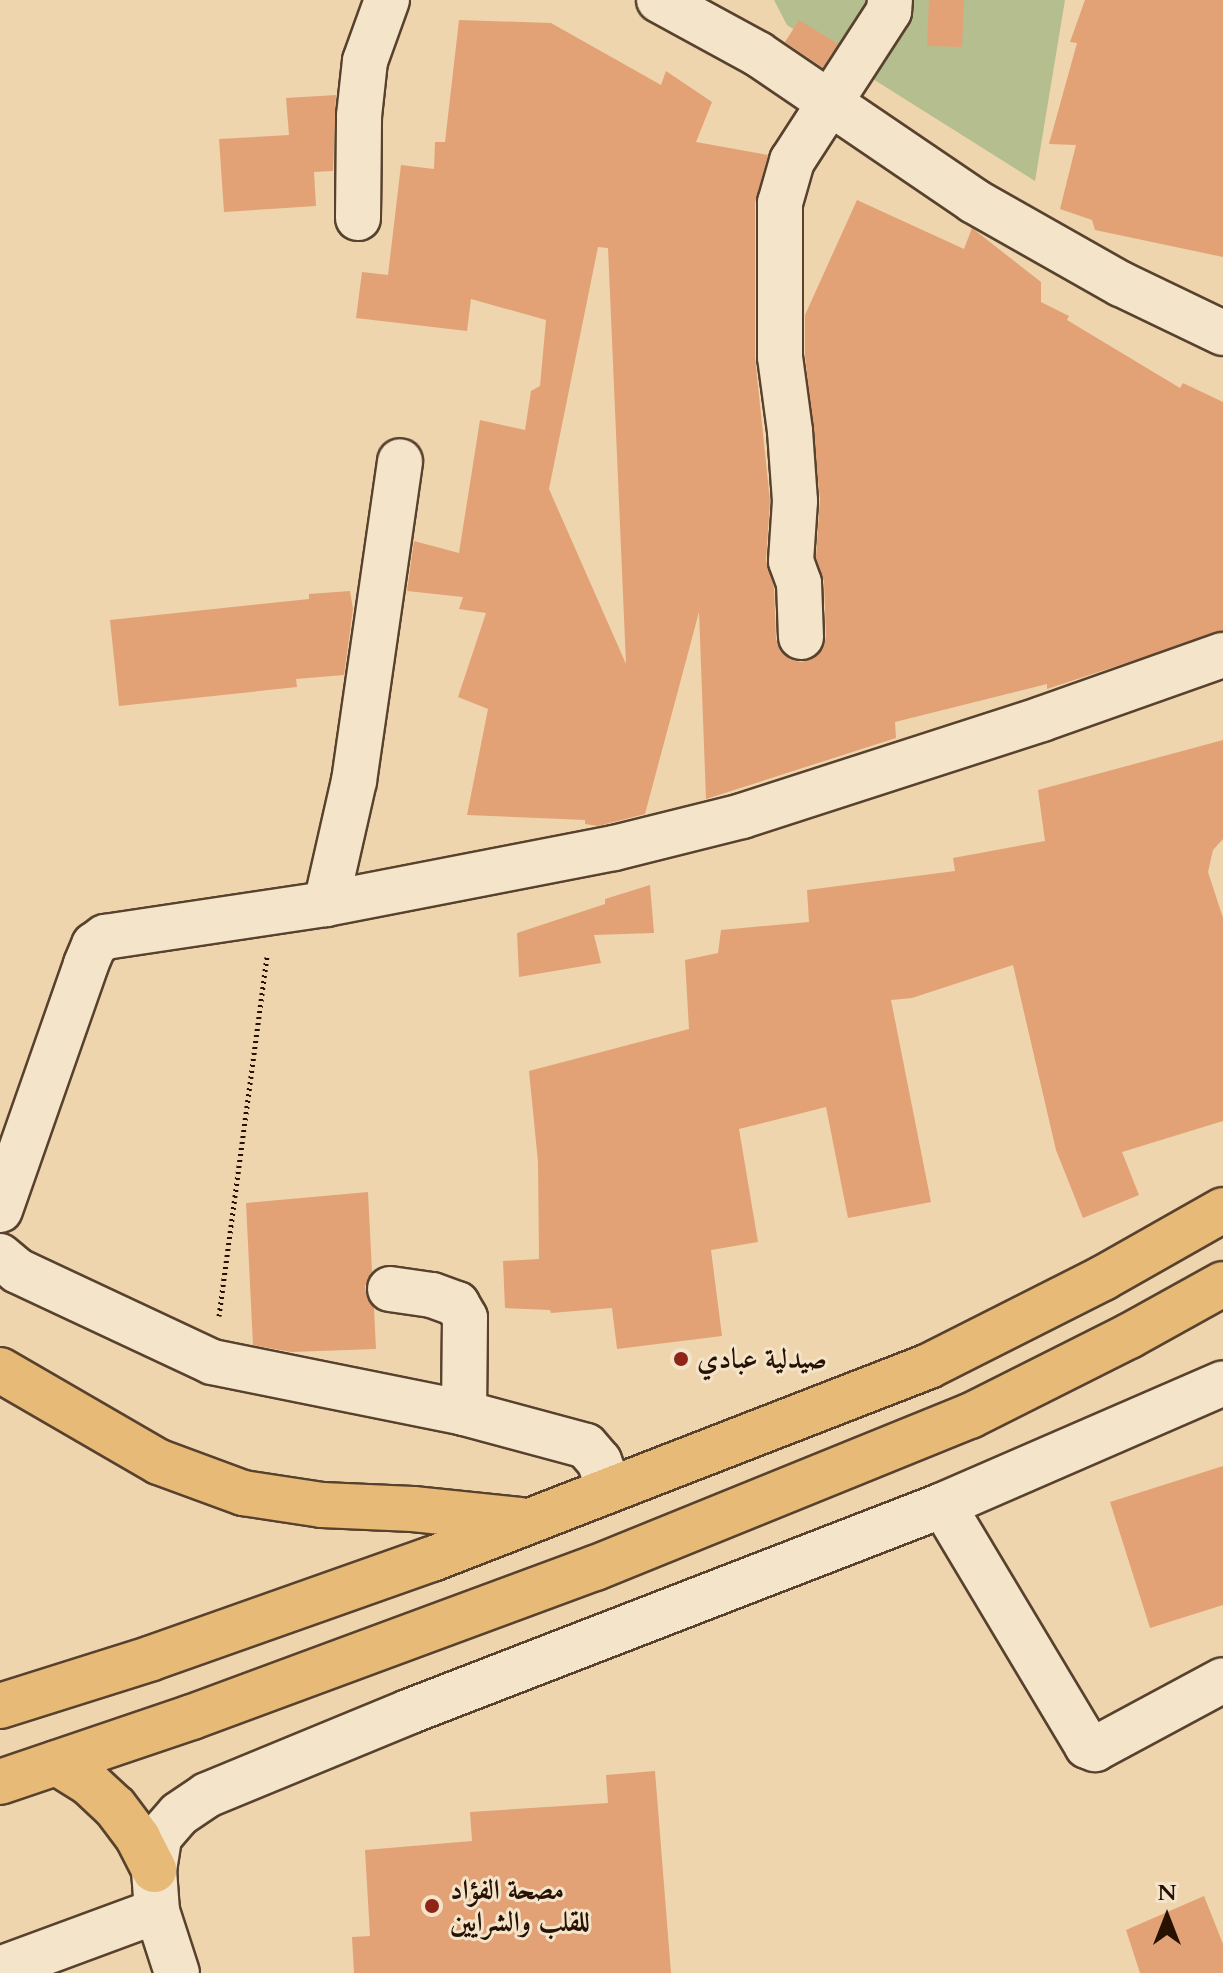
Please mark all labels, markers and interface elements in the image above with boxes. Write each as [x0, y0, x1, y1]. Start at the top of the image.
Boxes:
place label: صيدلية عبادي [697, 1342, 827, 1376]
marker: صيدلية عبادي [672, 1350, 690, 1368]
place label: مصحة الفؤاد للقلب والشرايين [450, 1873, 590, 1939]
north arrow [1127, 1877, 1207, 1957]
text: N [1157, 1878, 1177, 1908]
marker: مصحة الفؤاد للقلب والشرايين [421, 1895, 443, 1917]

